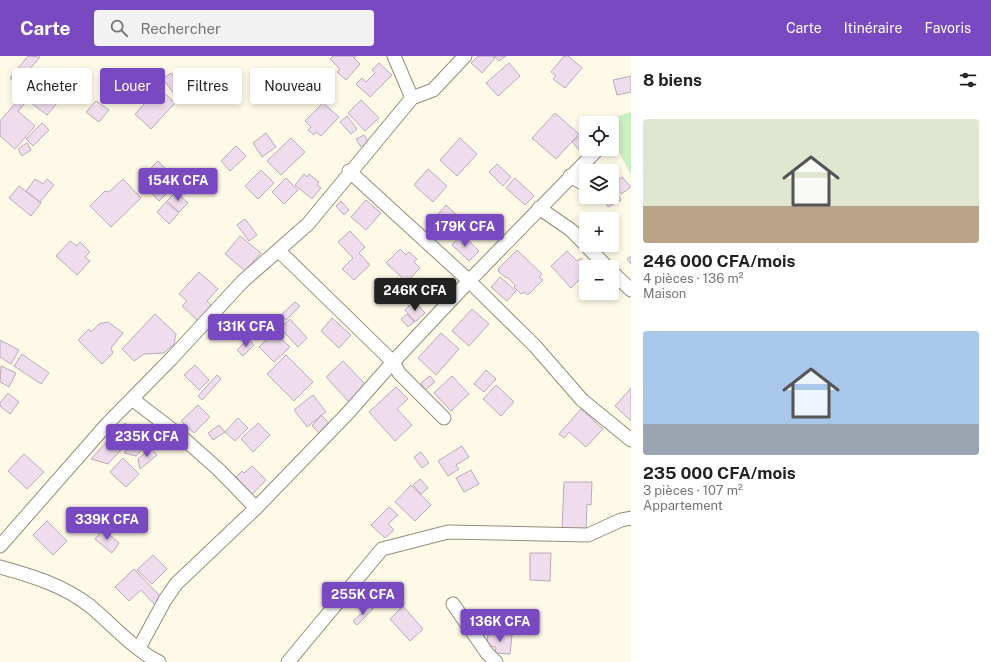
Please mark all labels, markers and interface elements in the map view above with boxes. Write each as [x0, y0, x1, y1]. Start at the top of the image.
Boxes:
search box [94, 10, 374, 46]
text: Carte [20, 17, 70, 39]
icon: search [108, 17, 130, 39]
text: Rechercher [140, 20, 221, 37]
text: Carte [786, 20, 822, 36]
text: Itinéraire [844, 20, 902, 36]
text: Favoris [924, 20, 971, 36]
chip: Acheter [12, 68, 92, 104]
chip: Louer [100, 68, 165, 104]
chip: Filtres [173, 68, 242, 104]
chip: Nouveau [250, 68, 335, 104]
icon: filters [957, 69, 979, 91]
text: 8 biens [643, 70, 702, 90]
map controls [579, 116, 619, 300]
button: locate [579, 116, 619, 156]
icon: home [775, 145, 847, 217]
button: layers [579, 164, 619, 204]
pin: 154K CFA [137, 168, 219, 202]
text: 154K CFA [148, 173, 209, 188]
button: + [579, 212, 619, 252]
pin: 179K CFA [424, 214, 506, 248]
text: 179K CFA [435, 219, 495, 234]
text: 246 000 CFA/mois [643, 251, 795, 271]
button: − [579, 260, 619, 300]
text: 4 pièces · 136 m² [643, 271, 743, 286]
pin: 246K CFA [374, 278, 456, 312]
text: 246K CFA [383, 283, 447, 298]
text: Maison [643, 286, 686, 301]
pin: 131K CFA [205, 314, 287, 348]
text: 131K CFA [217, 319, 275, 334]
icon: home [775, 357, 847, 429]
pin: 235K CFA [106, 424, 188, 458]
text: 235K CFA [115, 429, 179, 444]
text: 235 000 CFA/mois [643, 463, 796, 483]
text: 3 pièces · 107 m² [643, 483, 743, 498]
text: Appartement [643, 498, 723, 513]
pin: 339K CFA [66, 507, 148, 541]
text: 339K CFA [75, 512, 139, 527]
pin: 255K CFA [322, 582, 404, 616]
text: 255K CFA [331, 587, 395, 602]
pin: 136K CFA [459, 609, 541, 643]
text: 136K CFA [470, 614, 530, 629]

